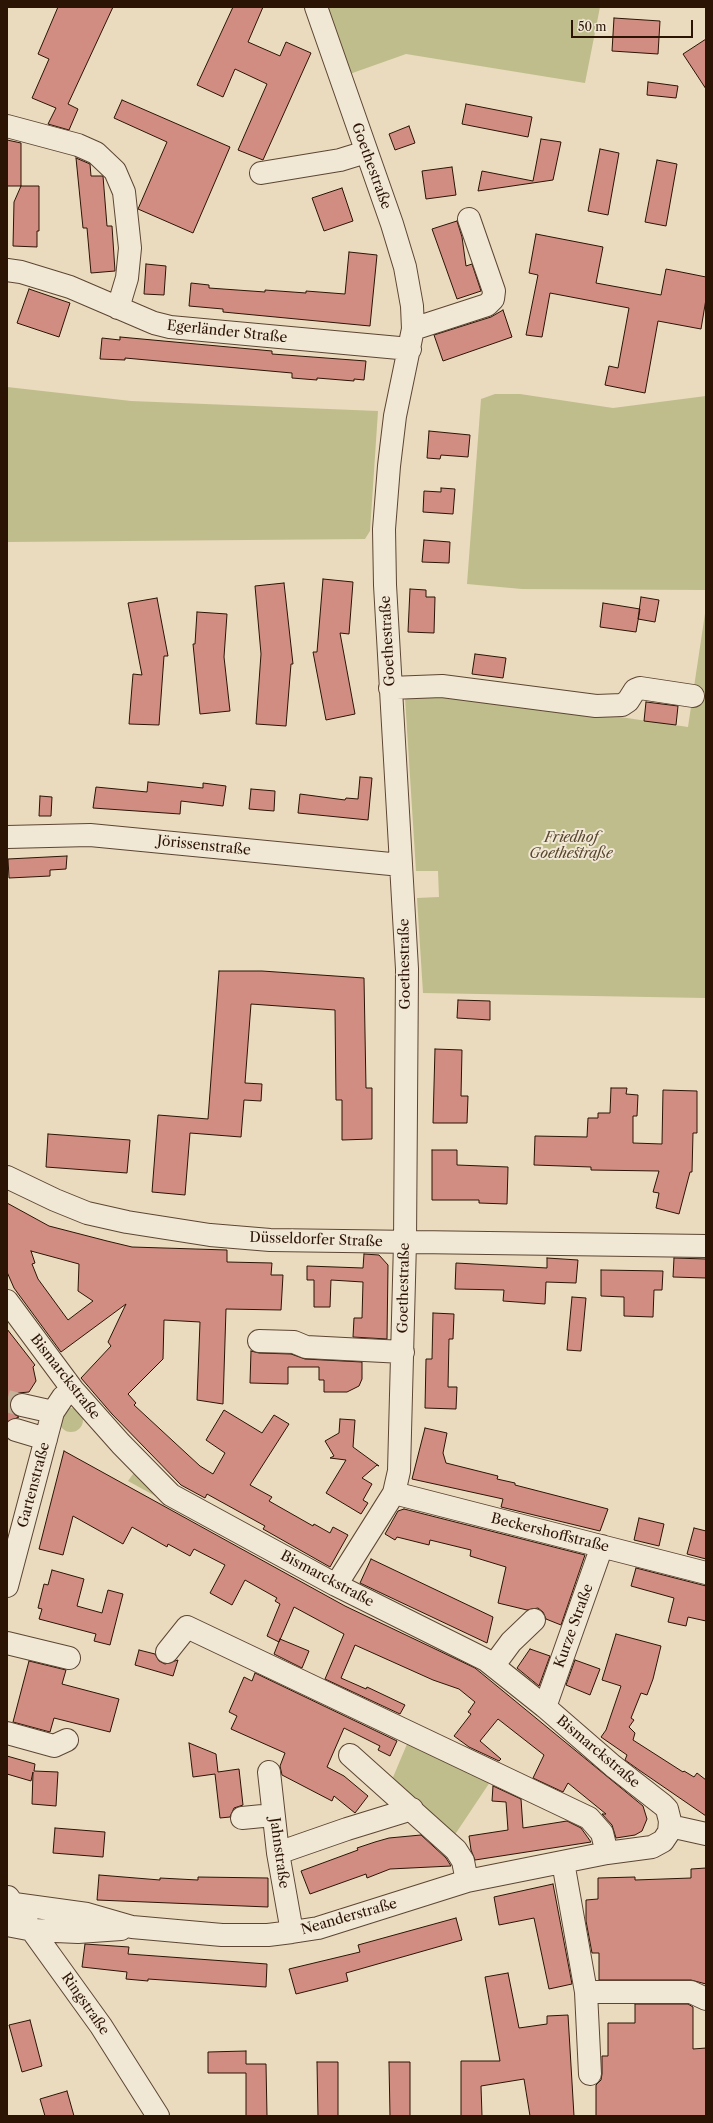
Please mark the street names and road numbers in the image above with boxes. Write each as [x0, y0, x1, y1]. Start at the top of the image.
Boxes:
street label: Goethestraße [348, 120, 394, 212]
street label: Egerländer Straße [166, 317, 288, 347]
street label: Goethestraße [377, 595, 399, 687]
street label: Jörissenstraße [156, 833, 252, 859]
street label: Goethestraße [396, 918, 414, 1010]
street label: Düsseldorfer Straße [249, 1229, 383, 1251]
street label: Goethestraße [395, 1242, 413, 1334]
street label: Bismarckstraße [27, 1331, 103, 1423]
street label: Gartenstraße [15, 1440, 53, 1530]
street label: Beckershoffstraße [489, 1510, 611, 1556]
street label: Bismarckstraße [277, 1547, 377, 1611]
street label: Kurze Straße [551, 1582, 597, 1670]
street label: Bismarckstraße [553, 1712, 643, 1792]
street label: Jahnstraße [266, 1816, 292, 1890]
street label: Neanderstraße [299, 1895, 399, 1939]
street label: Ringstraße [57, 1970, 113, 2038]

